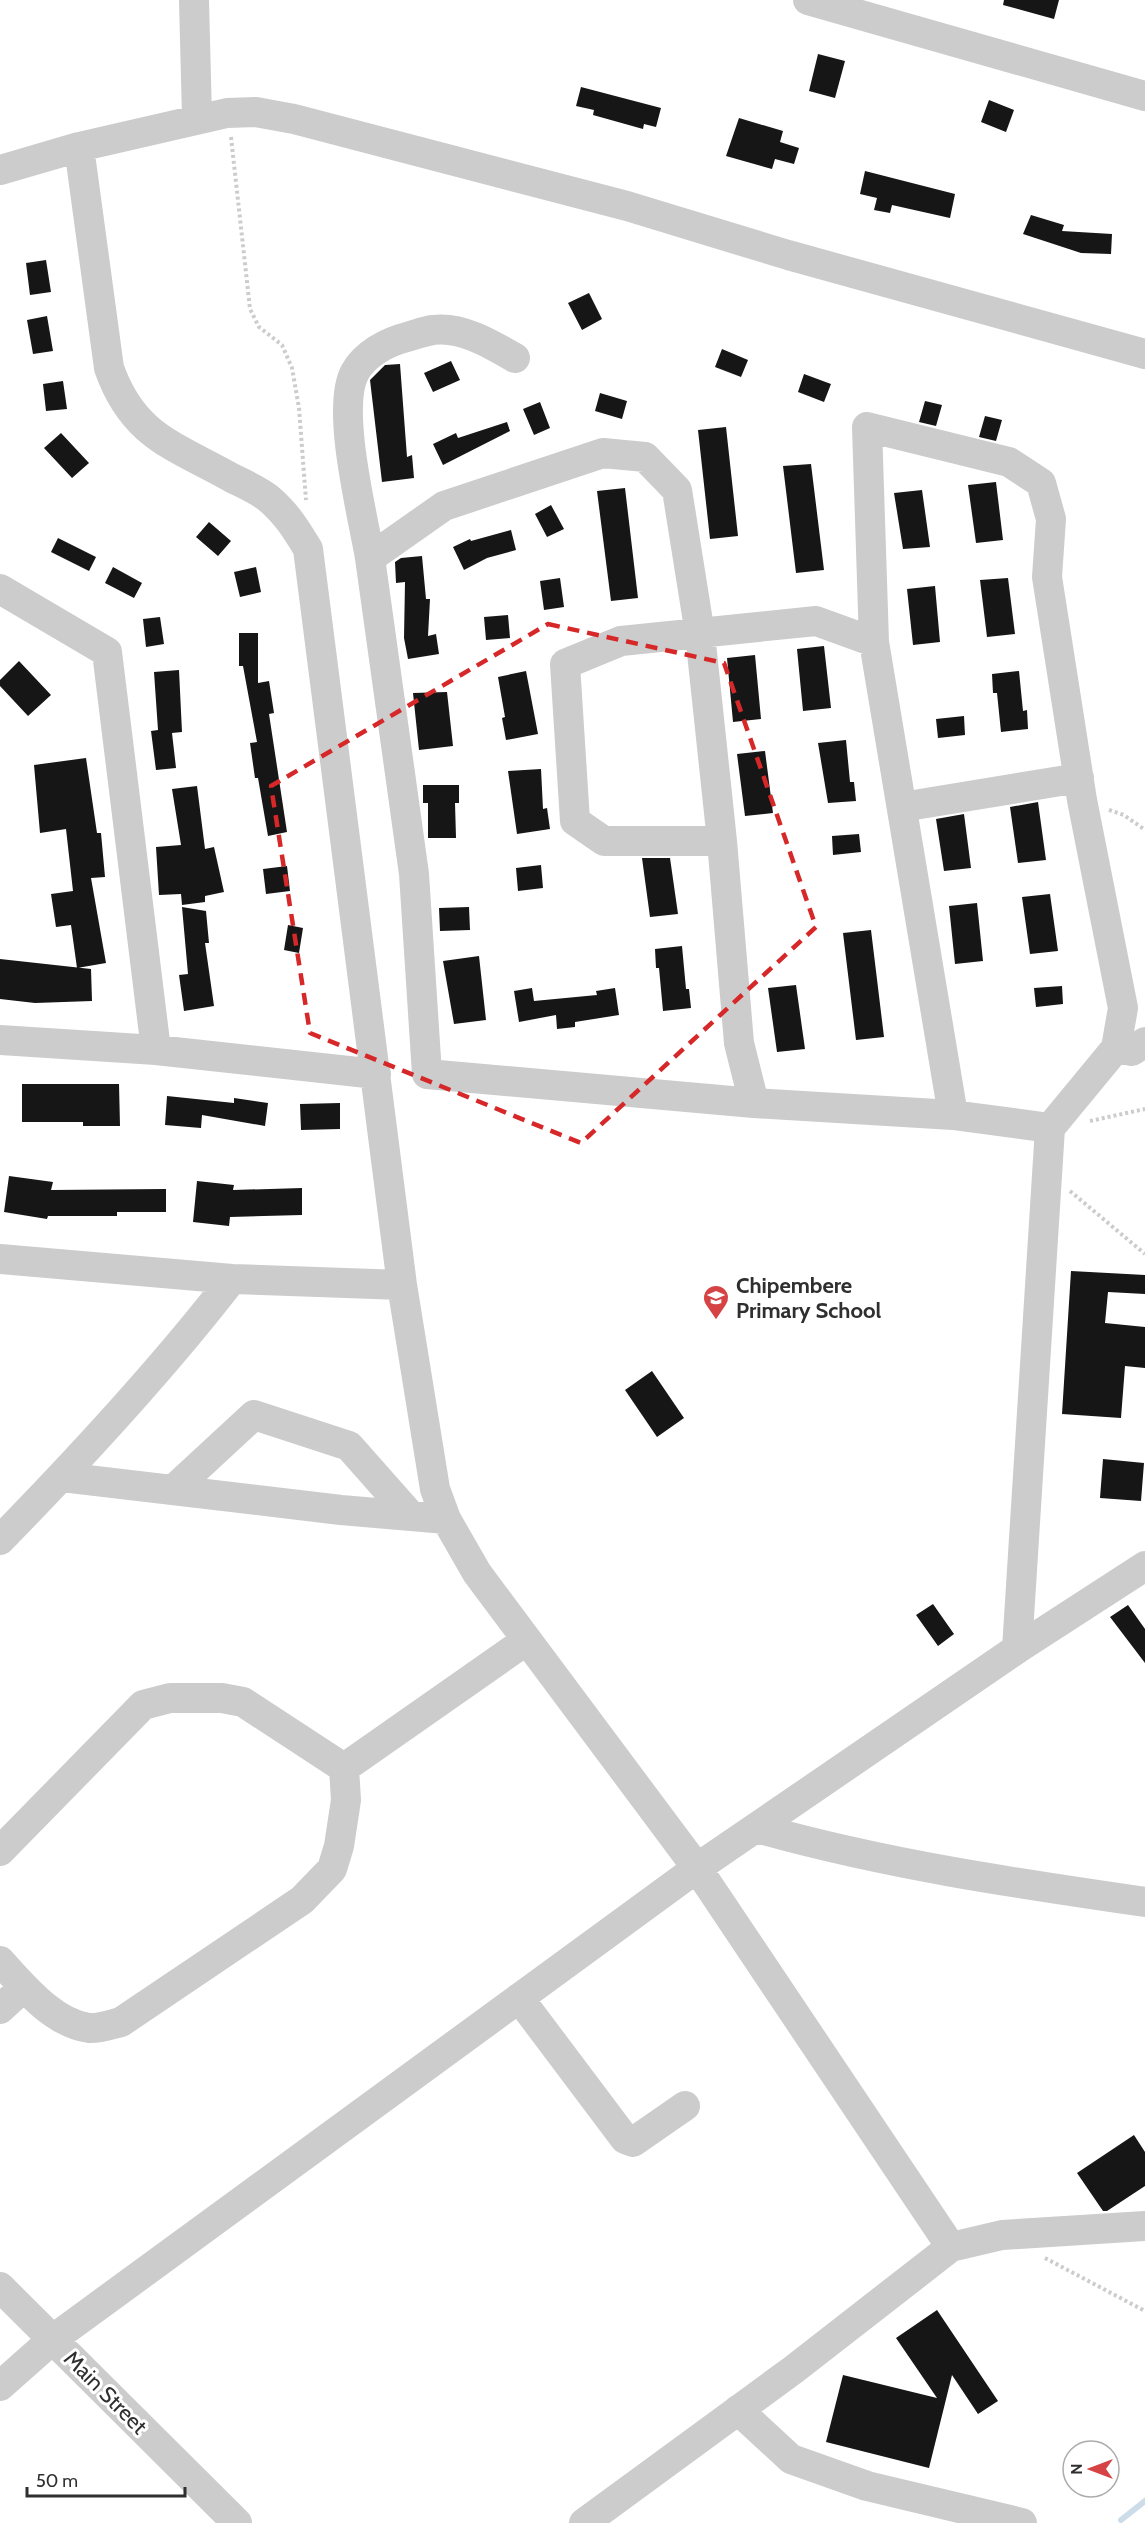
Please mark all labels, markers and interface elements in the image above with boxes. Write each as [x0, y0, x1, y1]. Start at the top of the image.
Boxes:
place label: Chipembere Primary School [736, 1272, 882, 1324]
school or university icon: Chipembere Primary School [701, 1283, 731, 1321]
street label: Main Street [58, 2345, 153, 2440]
north arrow [1061, 2439, 1121, 2499]
scale bar [27, 2460, 184, 2498]
text: N [1067, 2463, 1086, 2475]
text: 50 m [36, 2470, 78, 2492]

